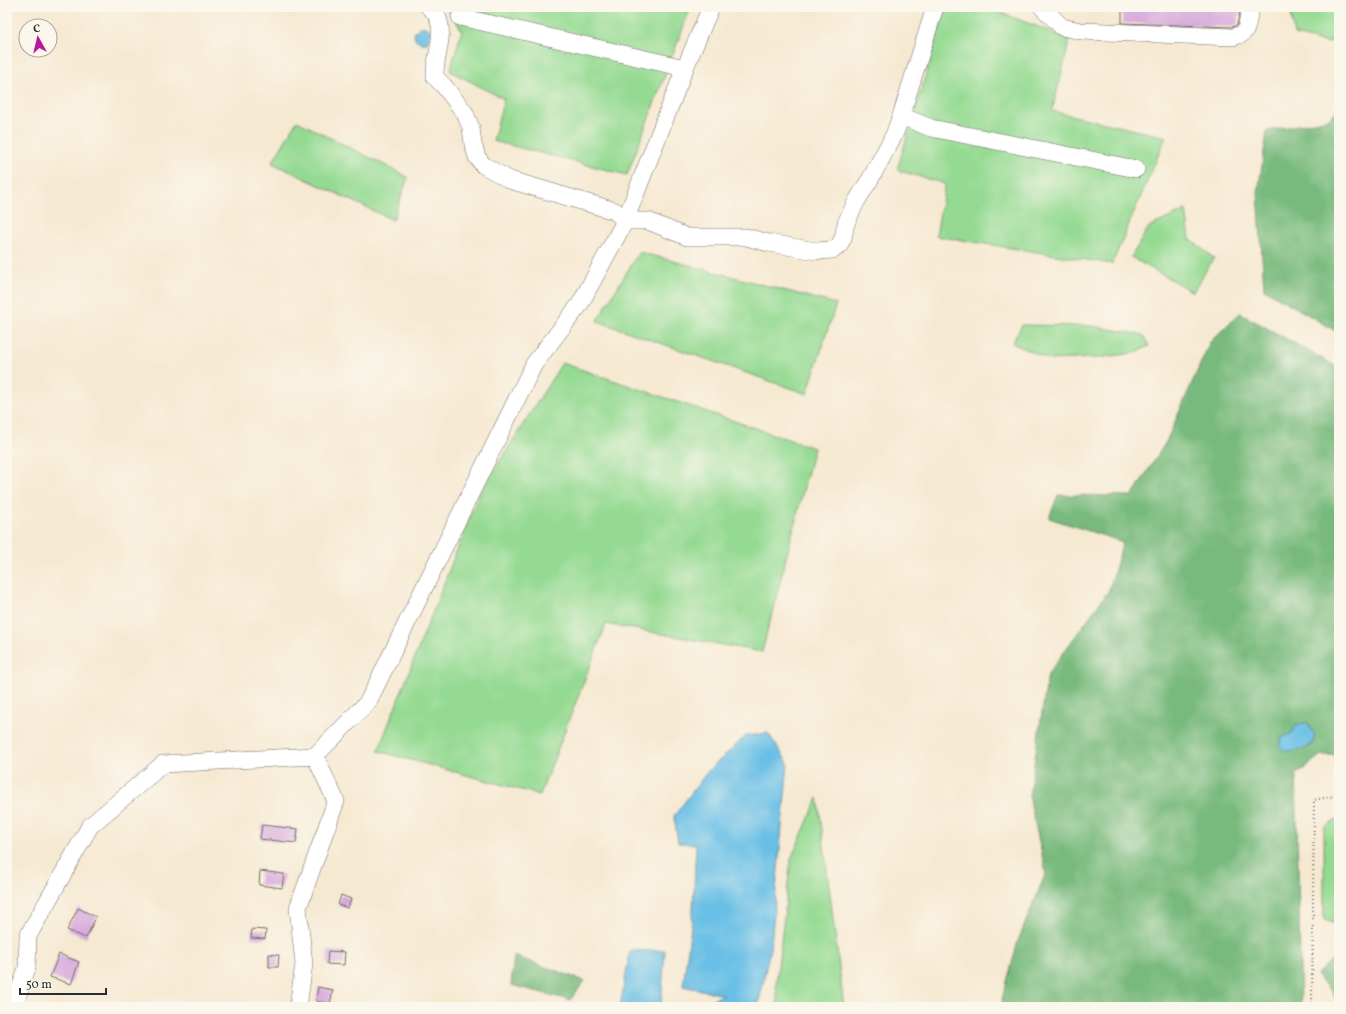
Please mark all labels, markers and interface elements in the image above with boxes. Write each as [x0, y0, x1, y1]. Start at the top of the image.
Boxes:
north arrow [18, 18, 58, 58]
text: С [32, 22, 41, 38]
scale bar [20, 970, 106, 996]
text: 50 m [26, 977, 52, 993]

